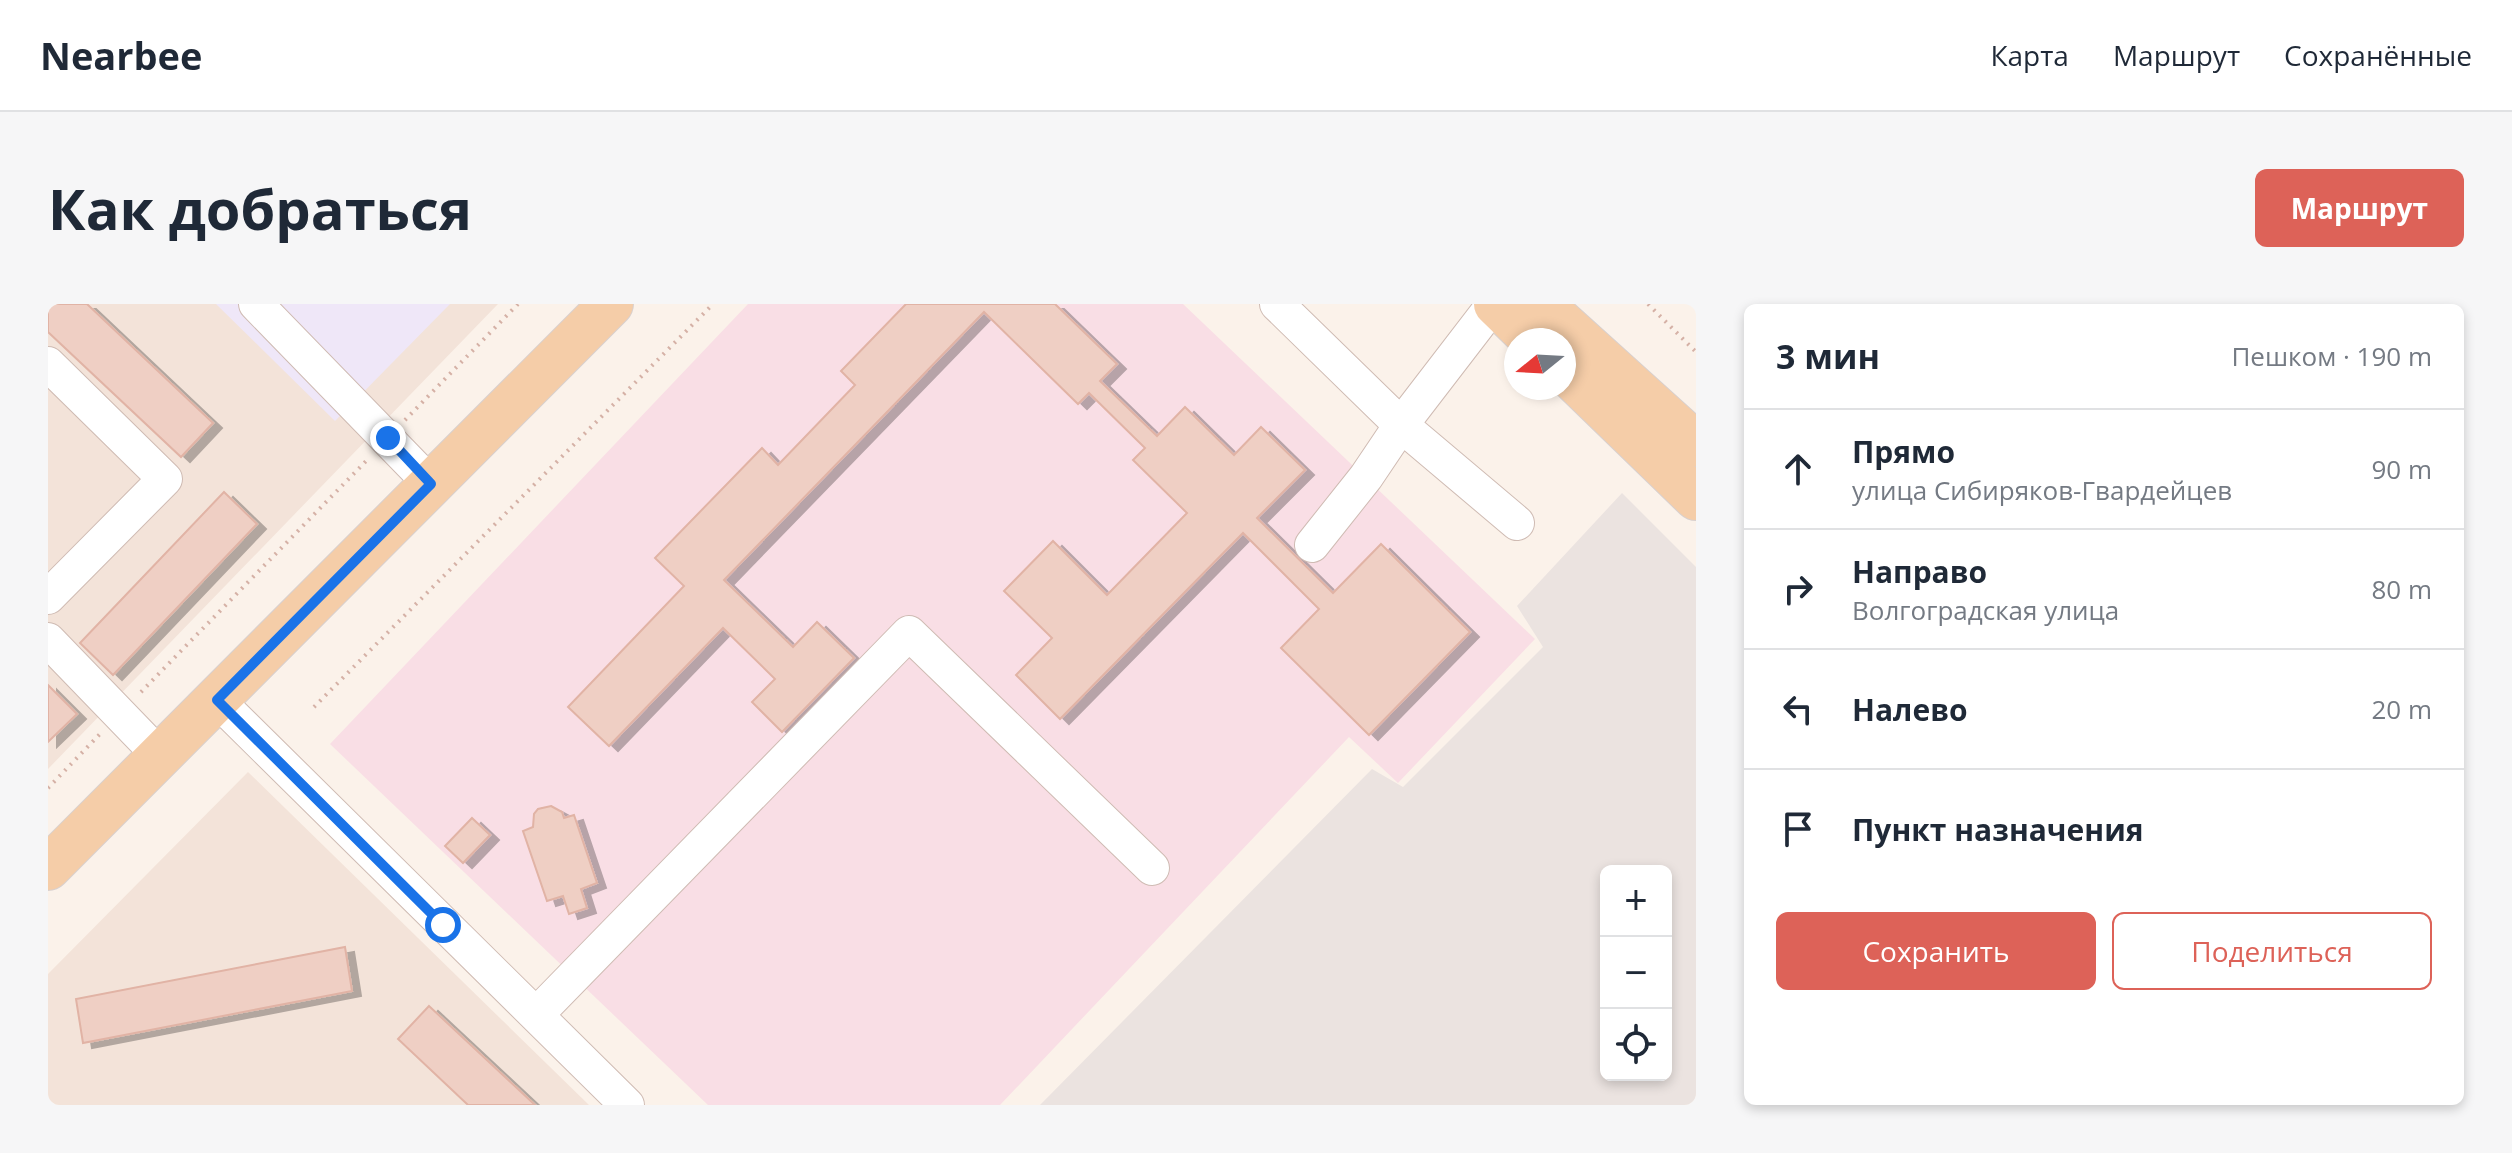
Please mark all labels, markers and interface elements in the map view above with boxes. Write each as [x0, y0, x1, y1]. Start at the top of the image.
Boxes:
text: Nearbee [40, 29, 203, 81]
text: Карта [1990, 36, 2069, 74]
text: Маршрут [2113, 36, 2240, 74]
text: Сохранённые [2284, 36, 2472, 74]
button: Маршрут [2255, 169, 2464, 247]
text: Как добраться [48, 170, 472, 246]
north arrow [1504, 328, 1576, 400]
text: 3 мин [1776, 333, 1880, 379]
text: Пешком · 190 m [2231, 338, 2432, 374]
route end [370, 420, 406, 456]
text: Прямо [1852, 431, 1955, 472]
icon: ahead [1776, 447, 1820, 491]
text: 90 m [2371, 451, 2432, 487]
text: улица Сибиряков-Гвардейцев [1852, 472, 2232, 508]
text: Направо [1852, 551, 1987, 592]
icon: right [1776, 567, 1820, 611]
text: 80 m [2371, 571, 2432, 607]
text: Волгоградская улица [1852, 592, 2119, 628]
icon: left [1776, 687, 1820, 731]
text: Налево [1852, 689, 1968, 730]
text: 20 m [2371, 691, 2432, 727]
icon: arrive [1776, 807, 1820, 851]
text: Пункт назначения [1852, 809, 2144, 850]
map controls [1600, 865, 1672, 1081]
button: + [1600, 865, 1672, 937]
route start [425, 907, 461, 943]
button: Сохранить [1776, 912, 2096, 990]
button: Поделиться [2112, 912, 2432, 990]
button: − [1600, 937, 1672, 1009]
button: locate [1600, 1009, 1672, 1081]

